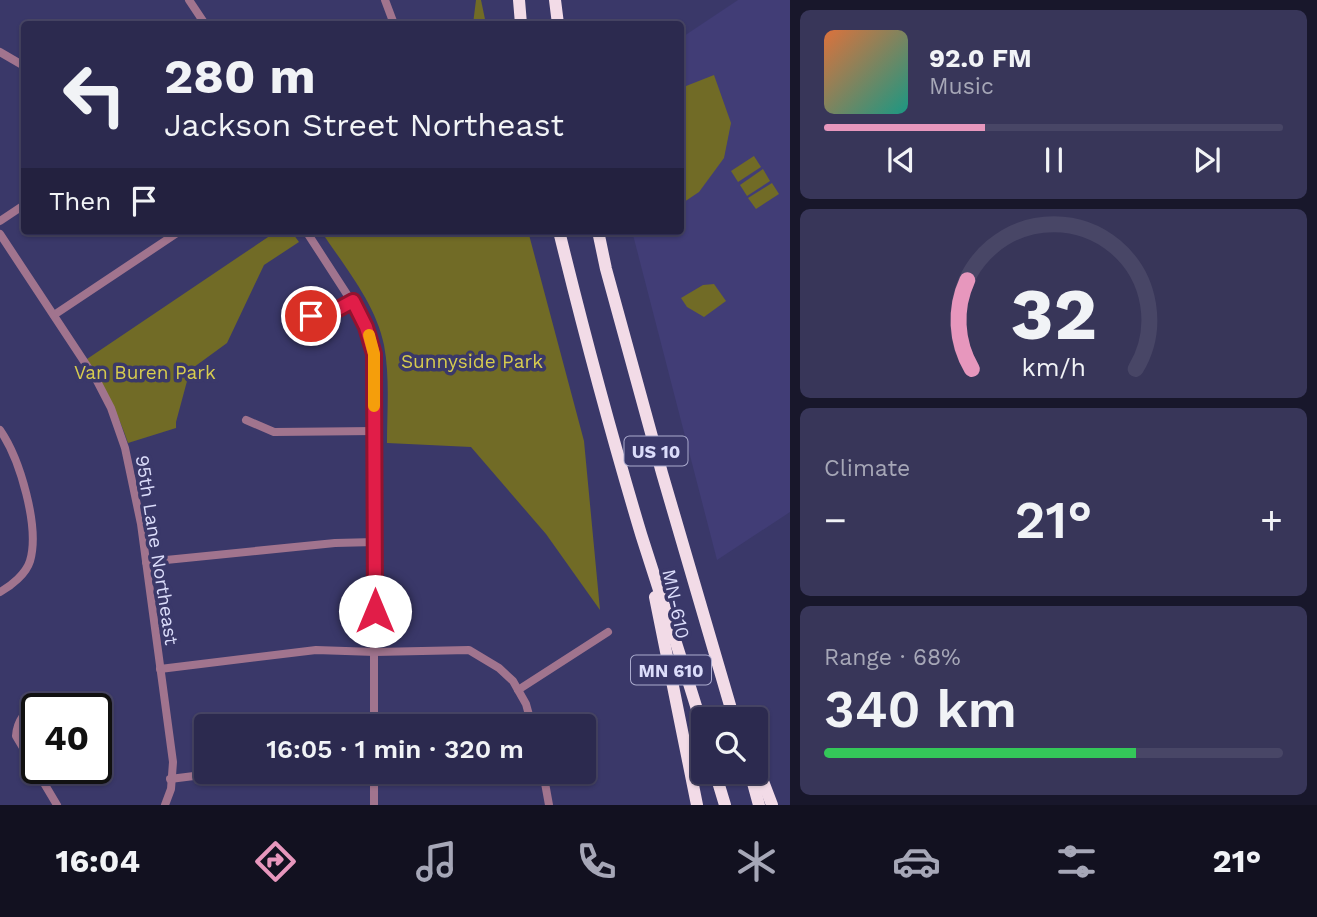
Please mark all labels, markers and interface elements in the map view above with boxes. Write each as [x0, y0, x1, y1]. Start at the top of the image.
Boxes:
text: 92.0 FM [929, 43, 1032, 73]
text: 280 m [164, 47, 316, 105]
icon: left [49, 49, 140, 140]
text: Music [929, 73, 994, 100]
text: Jackson Street Northeast [164, 106, 564, 144]
icon: previous [882, 141, 920, 179]
icon: pause [1035, 141, 1073, 179]
icon: next [1188, 141, 1226, 179]
icon: arrive [125, 182, 163, 220]
text: Then [49, 186, 111, 216]
text: 32 [1010, 272, 1097, 358]
pin [281, 286, 341, 346]
icon: arrive [292, 297, 330, 335]
park label: Sunnyside Park [401, 350, 543, 373]
text: km/h [1021, 353, 1086, 382]
park label: Van Buren Park [74, 361, 216, 384]
road number: US 10 [624, 436, 688, 466]
street label: 95th Lane Northeast [131, 453, 183, 647]
text: Climate [824, 455, 910, 482]
text: 21° [1015, 490, 1092, 551]
text: − [824, 498, 847, 542]
text: + [1260, 498, 1283, 542]
street label: MN-610 [657, 567, 695, 641]
position arrow [338, 574, 412, 648]
text: Range · 68% [824, 644, 961, 671]
road number: MN 610 [631, 656, 711, 684]
text: 340 km [824, 679, 1017, 740]
speed limit sign: 40 [21, 693, 112, 784]
map controls [691, 707, 768, 784]
button: search [691, 707, 768, 784]
text: 16:05 · 1 min · 320 m [266, 734, 524, 764]
icon: directions [251, 837, 300, 886]
icon: music [412, 837, 461, 886]
icon: phone [572, 837, 621, 886]
icon: climate [732, 837, 781, 886]
icon: car [892, 837, 941, 886]
icon: filters [1052, 837, 1101, 886]
text: 16:04 [56, 842, 140, 880]
text: 21° [1213, 842, 1261, 880]

